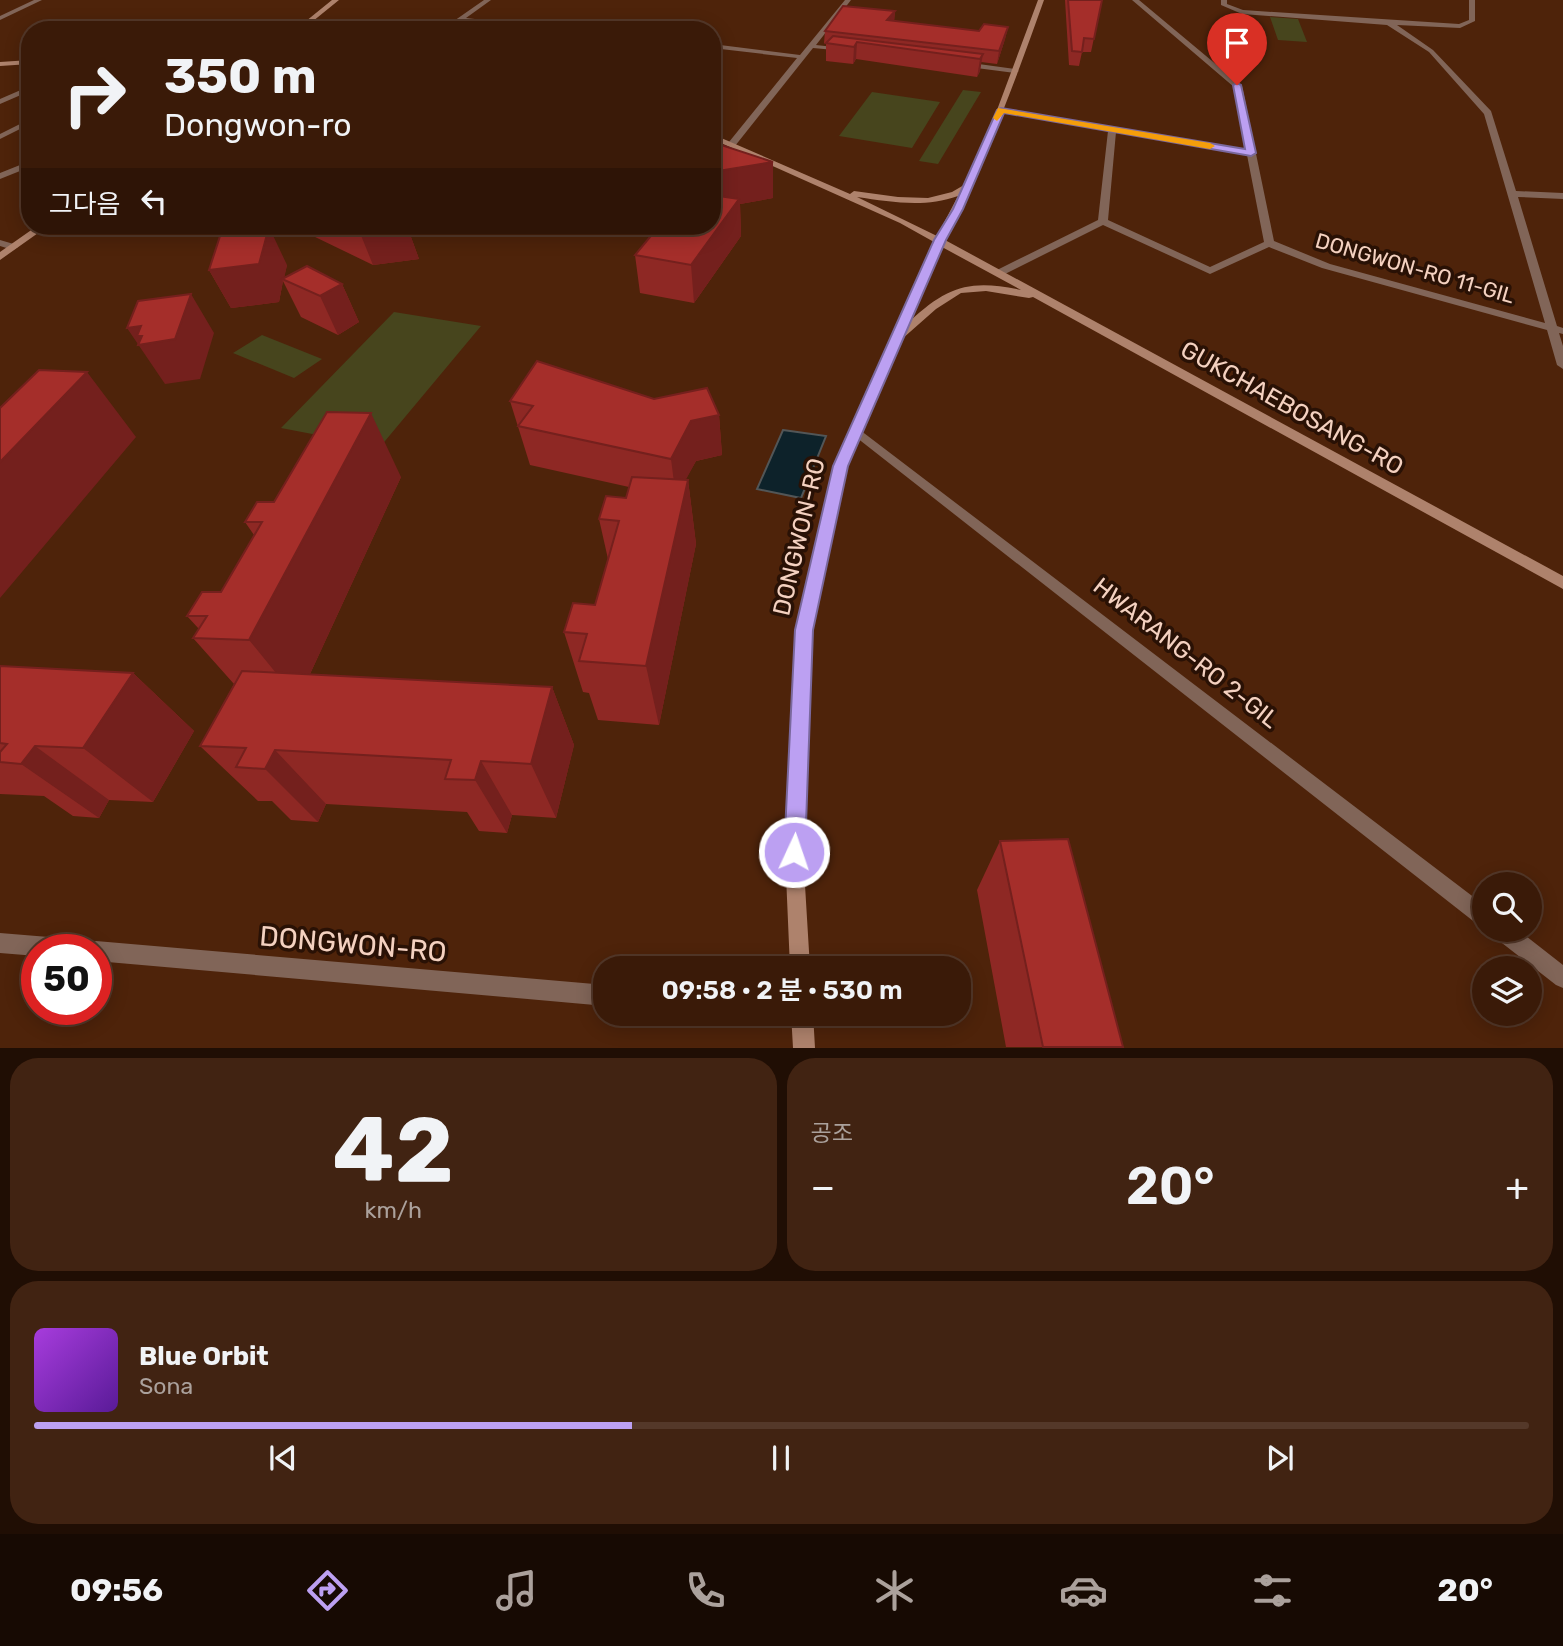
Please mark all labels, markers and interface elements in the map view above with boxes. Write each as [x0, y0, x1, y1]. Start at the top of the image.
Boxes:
pin [1207, 13, 1267, 85]
icon: arrive [1218, 24, 1256, 62]
text: 350 m [164, 47, 317, 105]
icon: right [49, 49, 140, 140]
text: Dongwon-ro [164, 106, 352, 144]
icon: left [135, 182, 173, 220]
text: 그다음 [49, 189, 121, 220]
street label: DONGWON-RO 11-GIL [1313, 228, 1518, 308]
street label: GUKCHAEBOSANG-RO [1176, 335, 1408, 481]
street label: DONGWON-RO [767, 456, 831, 618]
street label: HWARANG-RO 2-GIL [1088, 572, 1285, 734]
position arrow [757, 815, 831, 889]
map controls [1472, 872, 1542, 1026]
button: search [1472, 872, 1542, 942]
street label: DONGWON-RO [258, 919, 448, 969]
speed limit sign: 50 [21, 934, 112, 1025]
button: layers [1472, 956, 1542, 1026]
text: 09:58 · 2 분 · 530 m [661, 975, 903, 1006]
text: 42 [333, 1096, 454, 1204]
text: 공조 [811, 1119, 853, 1147]
text: 20° [1126, 1155, 1215, 1217]
text: − [811, 1164, 835, 1210]
text: + [1505, 1164, 1529, 1210]
text: km/h [365, 1196, 422, 1224]
text: Blue Orbit [139, 1341, 269, 1372]
text: Sona [139, 1372, 193, 1400]
icon: previous [264, 1439, 302, 1477]
icon: pause [762, 1439, 800, 1477]
icon: next [1261, 1439, 1299, 1477]
icon: directions [303, 1566, 352, 1615]
icon: music [492, 1566, 541, 1615]
icon: phone [681, 1566, 730, 1615]
icon: climate [870, 1566, 919, 1615]
icon: car [1059, 1566, 1108, 1615]
icon: filters [1248, 1566, 1297, 1615]
text: 09:56 [70, 1571, 163, 1609]
text: 20° [1437, 1571, 1493, 1609]

